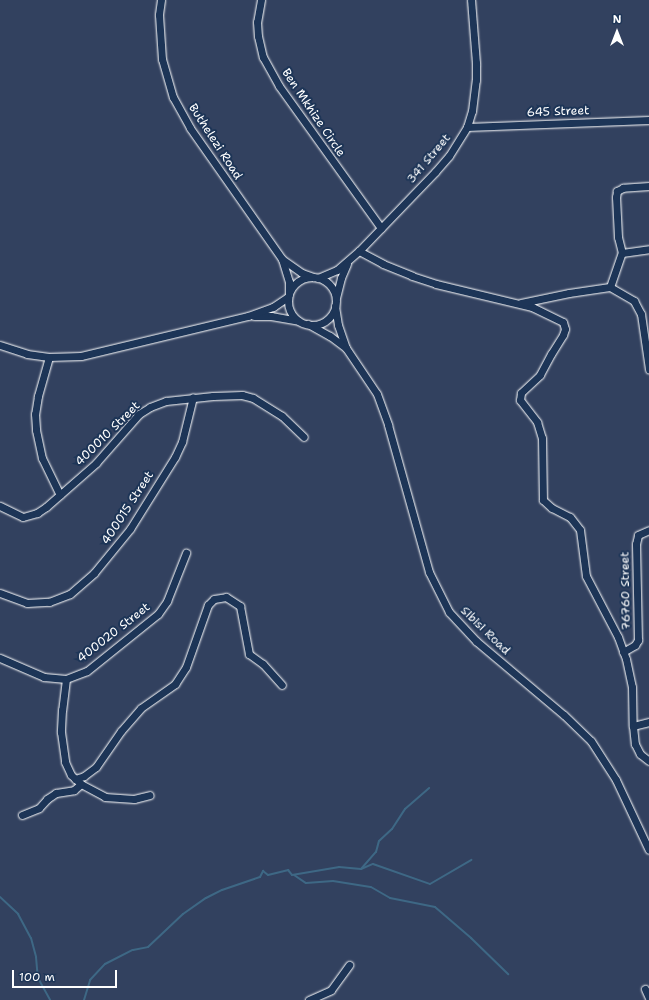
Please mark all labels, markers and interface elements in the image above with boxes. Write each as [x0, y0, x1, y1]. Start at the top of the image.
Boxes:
north arrow [597, 12, 637, 52]
text: N [613, 12, 621, 27]
street label: Ben Mkhize Circle [278, 66, 348, 160]
street label: Buthelezi Road [185, 101, 245, 183]
street label: 645 Street [526, 104, 590, 120]
street label: 341 Street [404, 131, 454, 187]
street label: 400010 Street [73, 399, 143, 469]
street label: 400015 Street [99, 469, 157, 547]
street label: 76760 Street [618, 552, 634, 630]
street label: 400020 Street [75, 600, 153, 666]
street label: Sibisi Road [457, 604, 513, 658]
scale bar [14, 962, 119, 988]
text: 100 m [19, 969, 55, 985]

